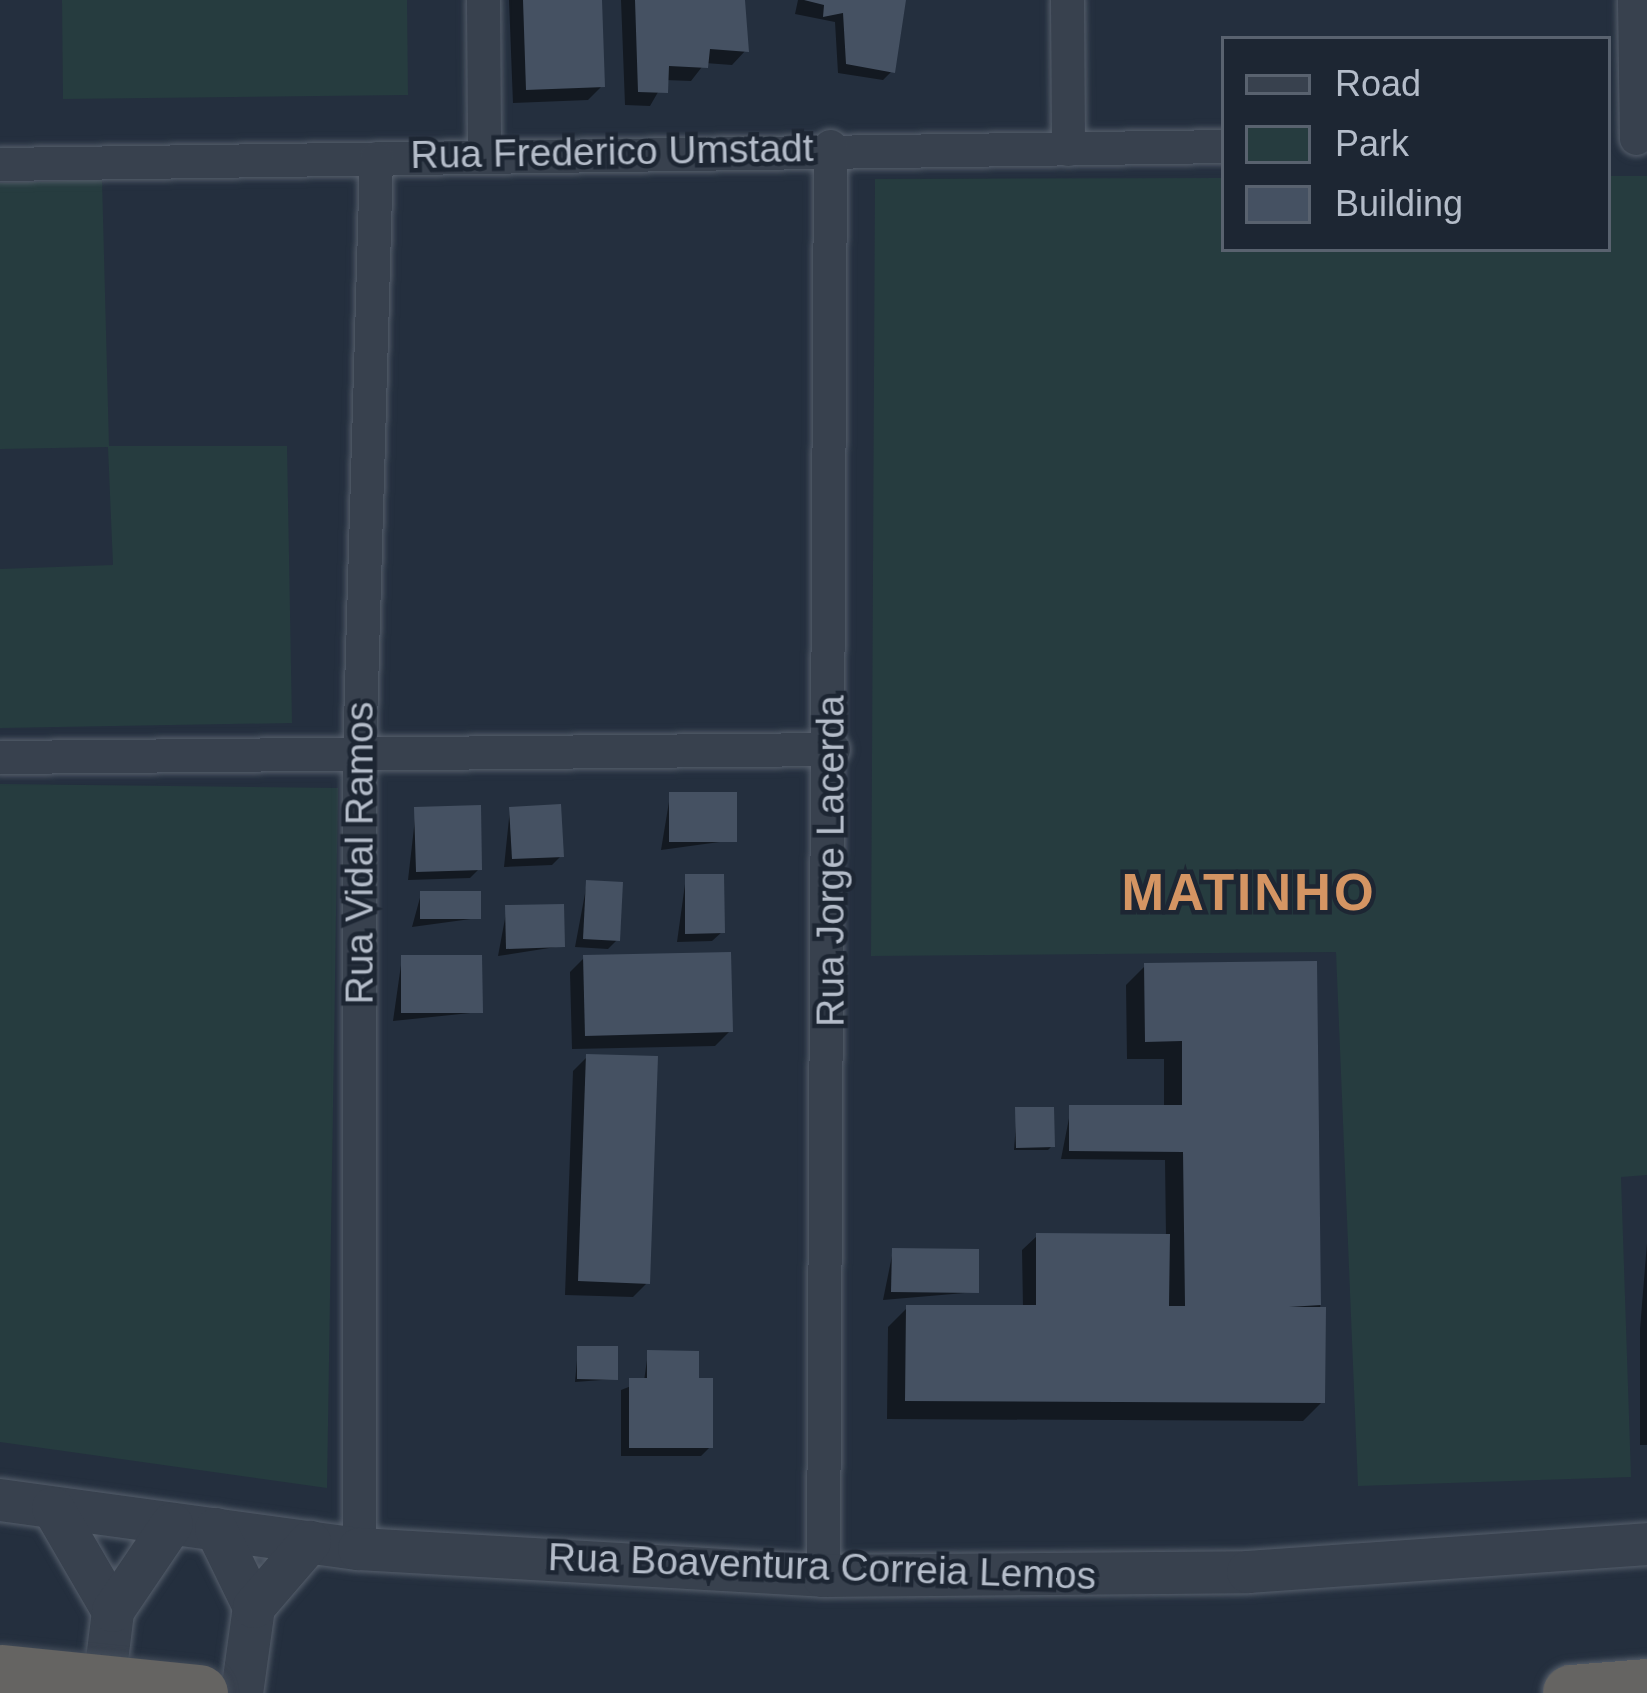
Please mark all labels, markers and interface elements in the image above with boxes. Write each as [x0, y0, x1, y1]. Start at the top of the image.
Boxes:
legend [1221, 36, 1611, 252]
text: Road [1335, 63, 1421, 104]
text: Park [1335, 123, 1409, 164]
street label: Rua Frederico Umstadt [410, 125, 814, 179]
text: Building [1335, 183, 1463, 224]
street label: Rua Jorge Lacerda [808, 695, 854, 1027]
street label: Rua Vidal Ramos [337, 702, 383, 1004]
district label: MATINHO [1121, 862, 1377, 924]
street label: Rua Boaventura Correia Lemos [547, 1534, 1097, 1600]

